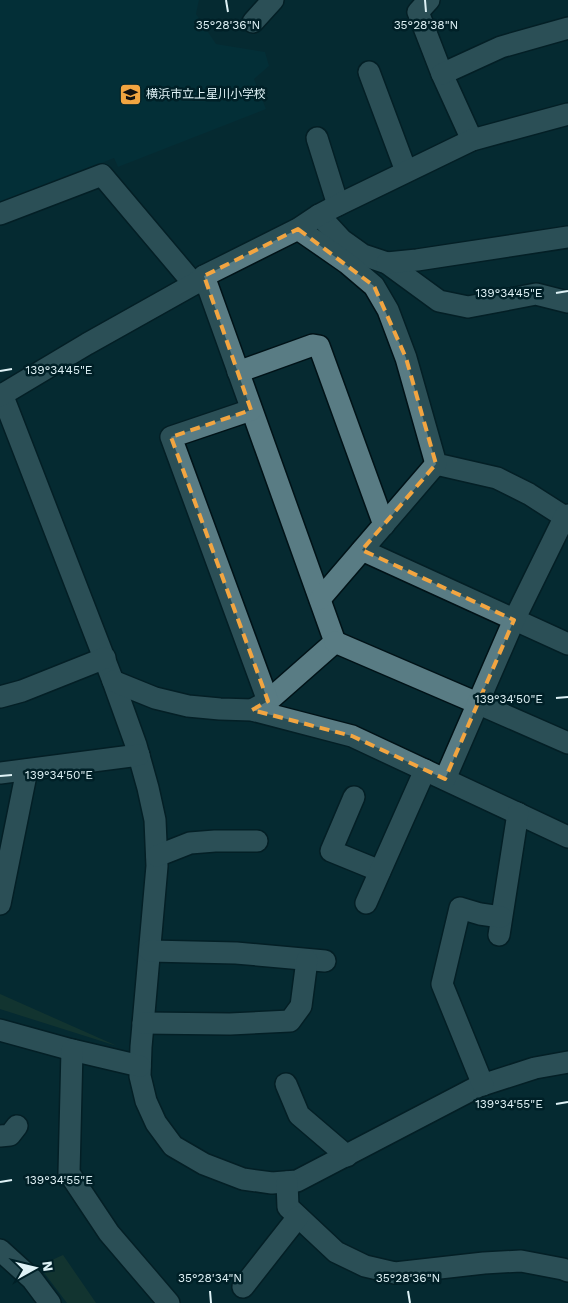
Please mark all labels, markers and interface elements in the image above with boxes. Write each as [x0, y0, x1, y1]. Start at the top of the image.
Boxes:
text: 35°28'36"N [196, 18, 260, 32]
text: 35°28'38"N [394, 18, 458, 32]
school or university icon: 横浜市立上星川小学校 [118, 82, 142, 106]
place label: 横浜市立上星川小学校 [146, 87, 266, 101]
text: 139°34'45"E [476, 286, 543, 300]
text: 139°34'45"E [26, 363, 93, 377]
text: 139°34'50"E [475, 692, 543, 706]
text: 139°34'50"E [25, 768, 93, 782]
text: 139°34'55"E [475, 1097, 543, 1111]
text: 139°34'55"E [25, 1173, 93, 1187]
north arrow [10, 1243, 60, 1293]
text: N [39, 1260, 57, 1272]
text: 35°28'34"N [178, 1271, 242, 1285]
text: 35°28'36"N [376, 1271, 440, 1285]

